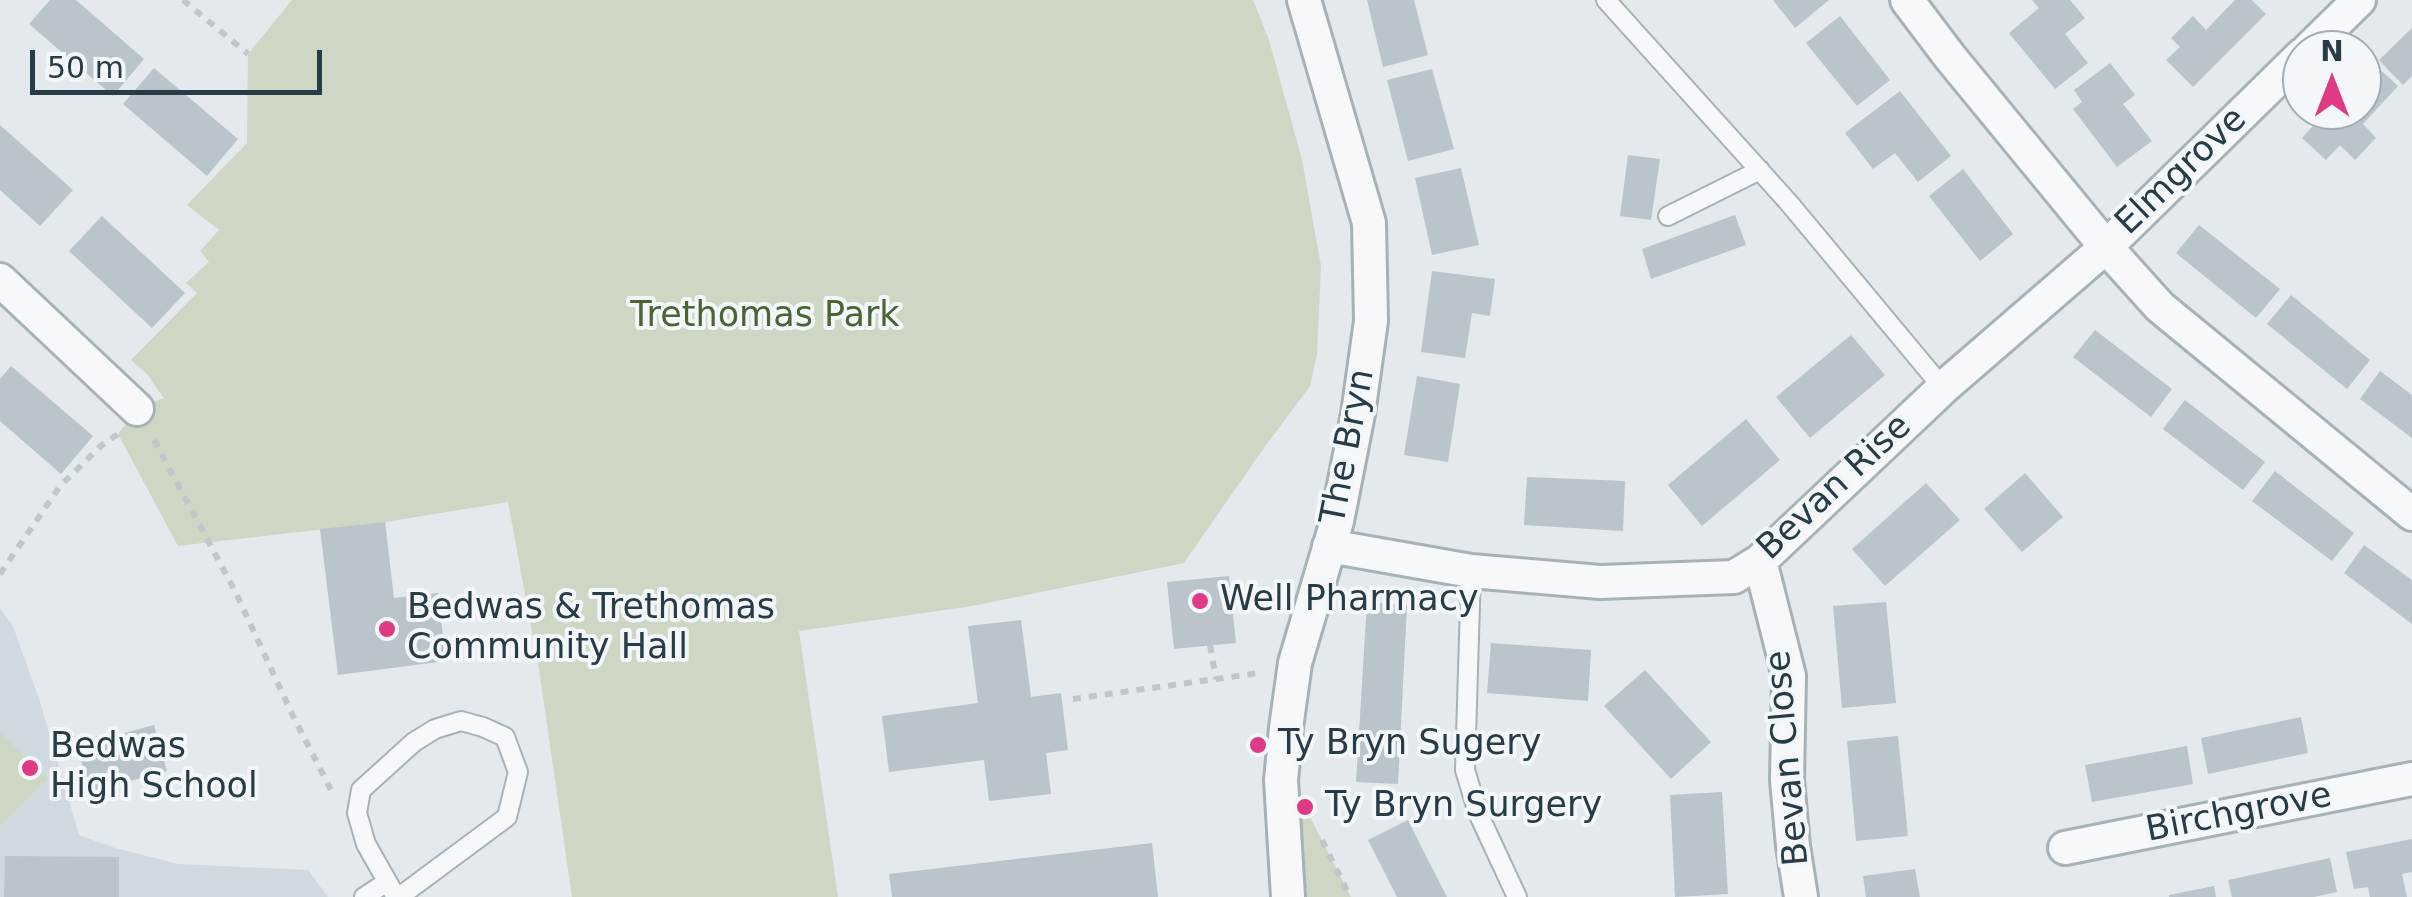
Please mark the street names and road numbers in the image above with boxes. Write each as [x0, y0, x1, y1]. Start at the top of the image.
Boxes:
street label: Elmgrove [2108, 99, 2256, 245]
street label: The Bryn [1313, 366, 1385, 528]
street label: Bevan Rise [1749, 406, 1921, 570]
street label: Bevan Close [1759, 648, 1819, 868]
street label: Birchgrove [2143, 775, 2335, 853]

